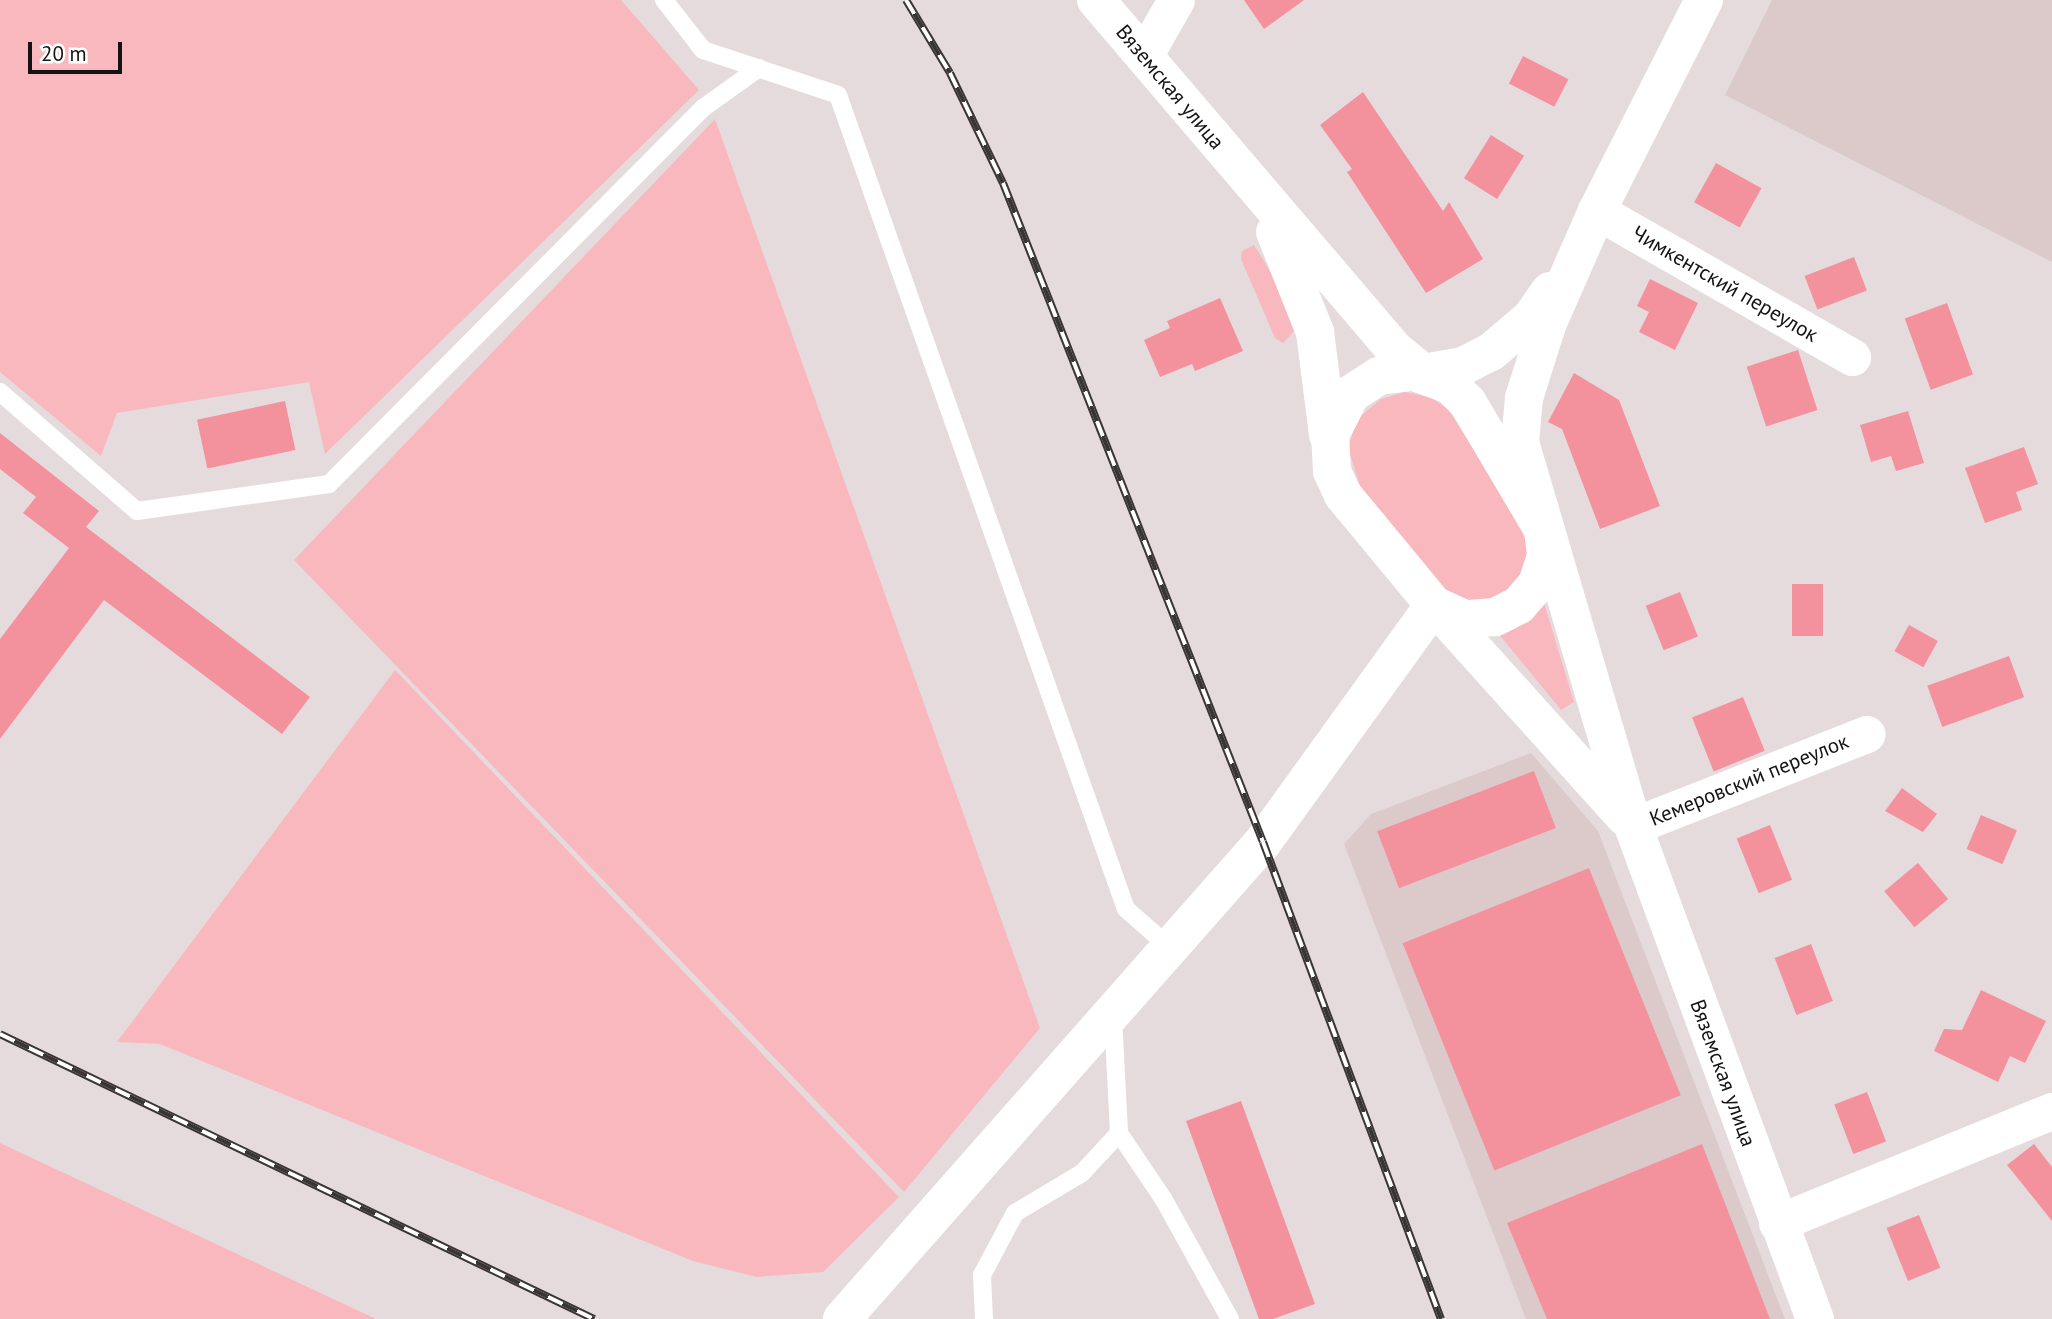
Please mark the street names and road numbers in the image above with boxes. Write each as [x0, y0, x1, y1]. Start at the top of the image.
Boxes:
street label: Вяземская улица [1111, 20, 1229, 154]
street label: Чимкентский переулок [1628, 220, 1822, 348]
street label: Кемеровский переулок [1646, 729, 1852, 831]
street label: Вяземская улица [1685, 996, 1761, 1150]

